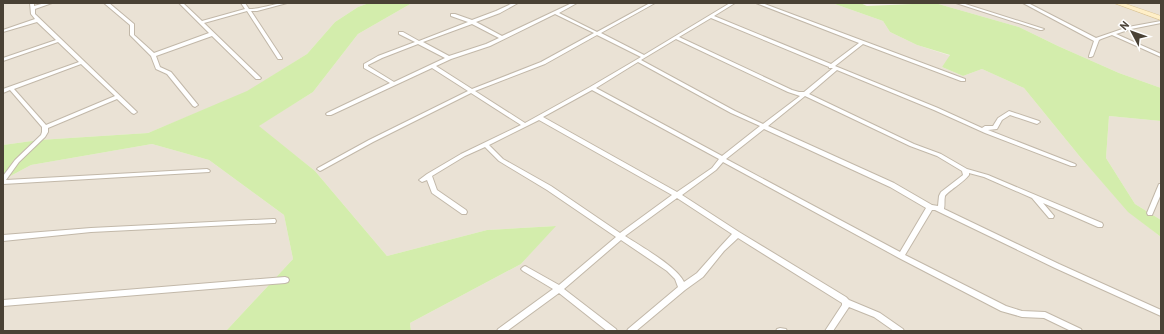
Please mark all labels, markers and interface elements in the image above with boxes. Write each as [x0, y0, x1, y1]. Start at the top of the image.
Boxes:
north arrow [1112, 12, 1152, 52]
text: N [1117, 18, 1132, 33]

